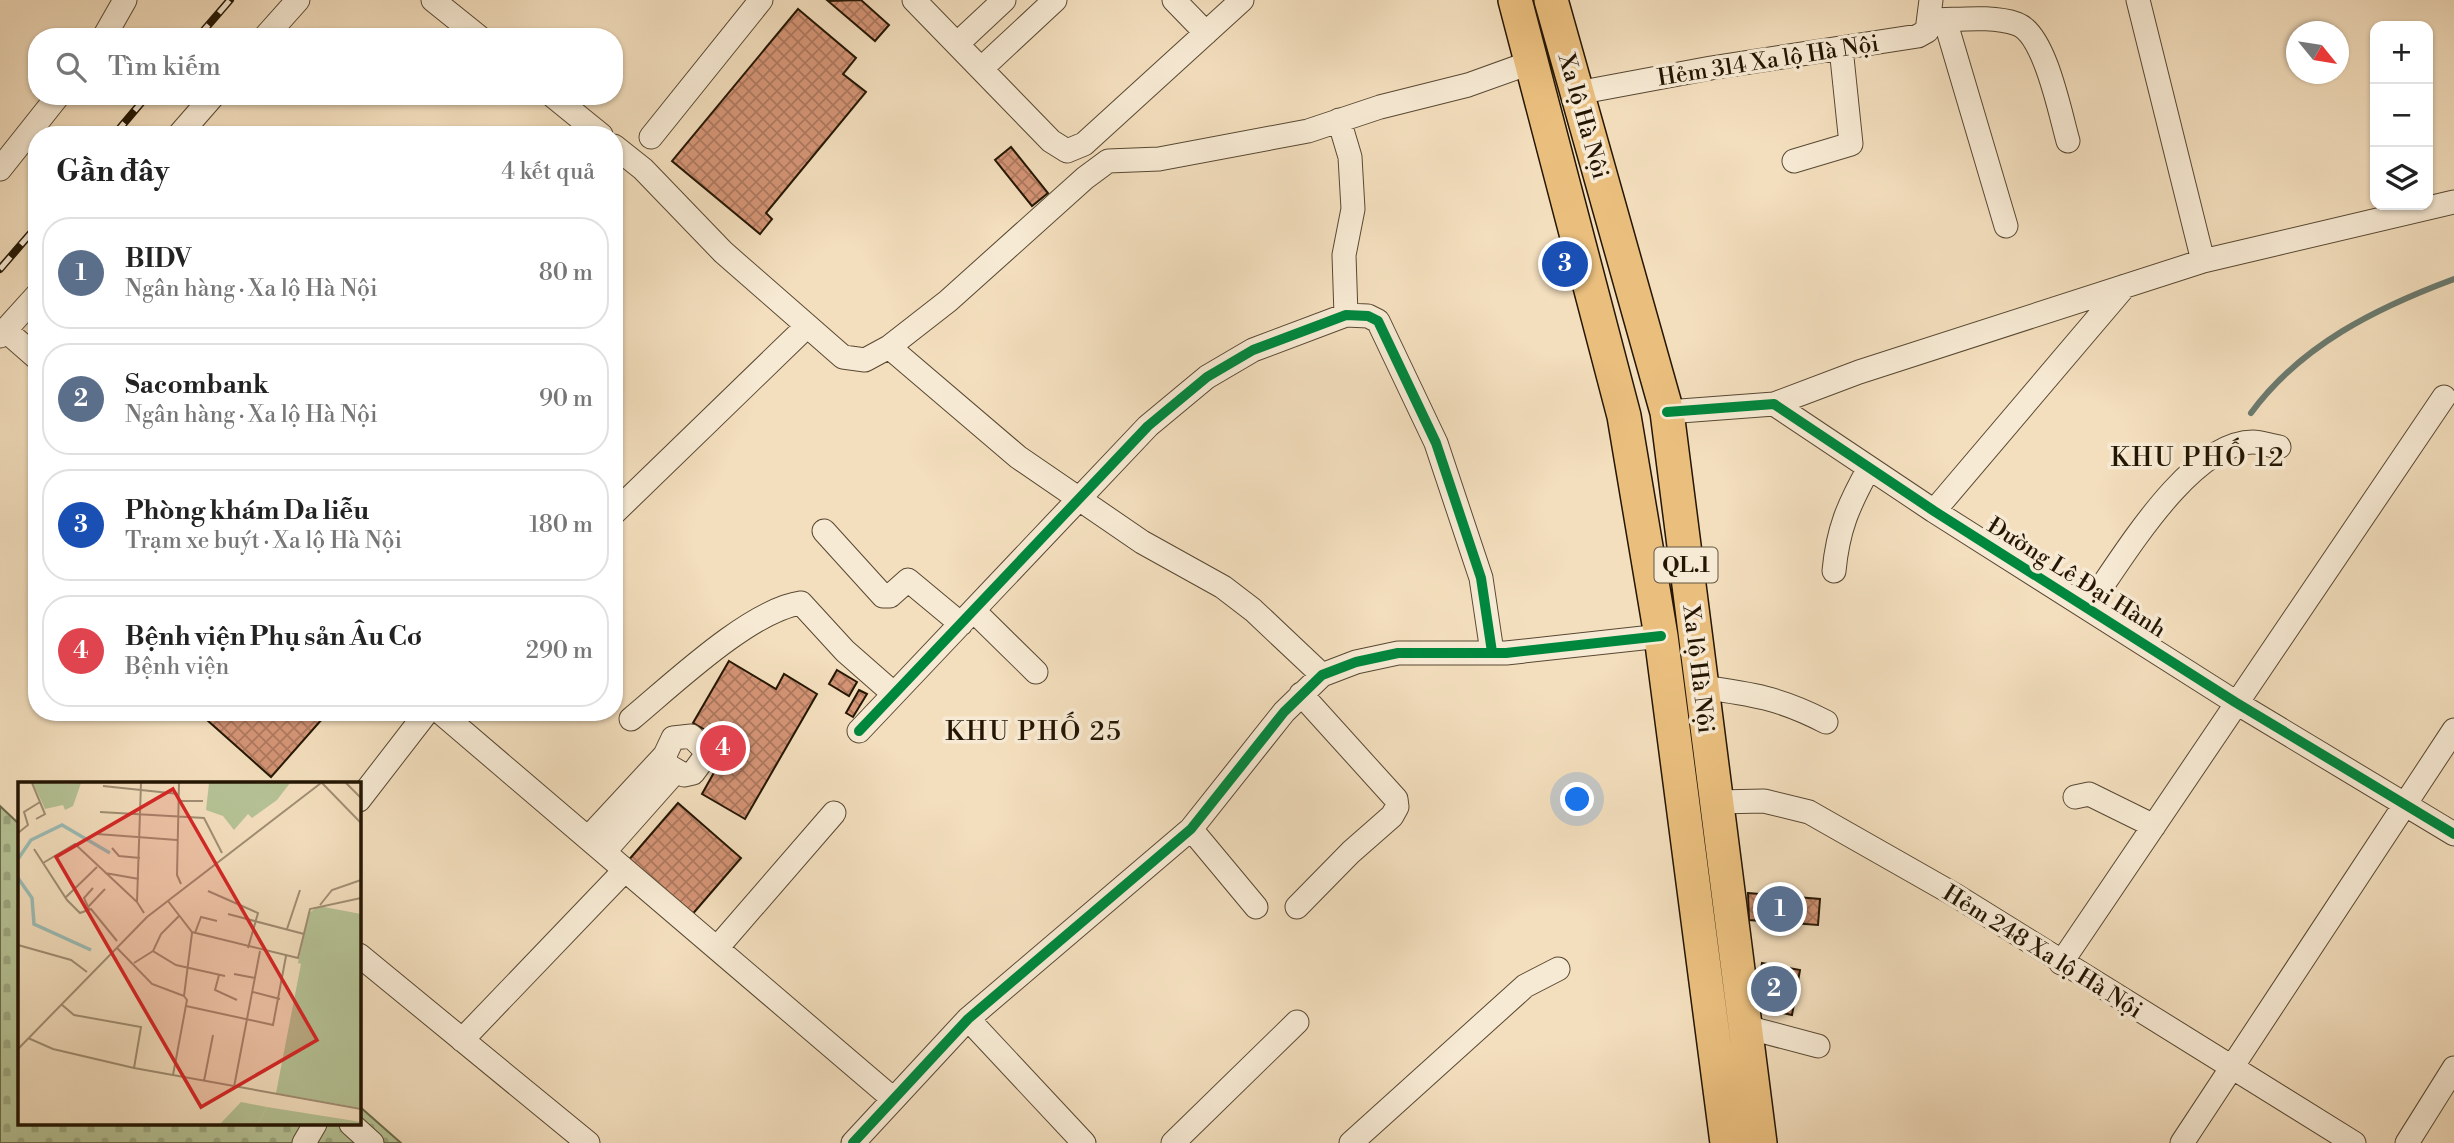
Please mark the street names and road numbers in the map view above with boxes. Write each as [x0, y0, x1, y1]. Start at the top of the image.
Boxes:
street label: Hẻm 314 Xa lộ Hà Nội [1656, 30, 1881, 92]
street label: Xa lộ Hà Nội [1552, 49, 1614, 182]
street label: Đường Lê Đại Hành [1982, 512, 2171, 644]
road number: QL.1 [1654, 548, 1718, 582]
street label: Xa lộ Hà Nội [1676, 602, 1720, 735]
street label: Hẻm 248 Xa lộ Hà Nội [1938, 879, 2147, 1025]

